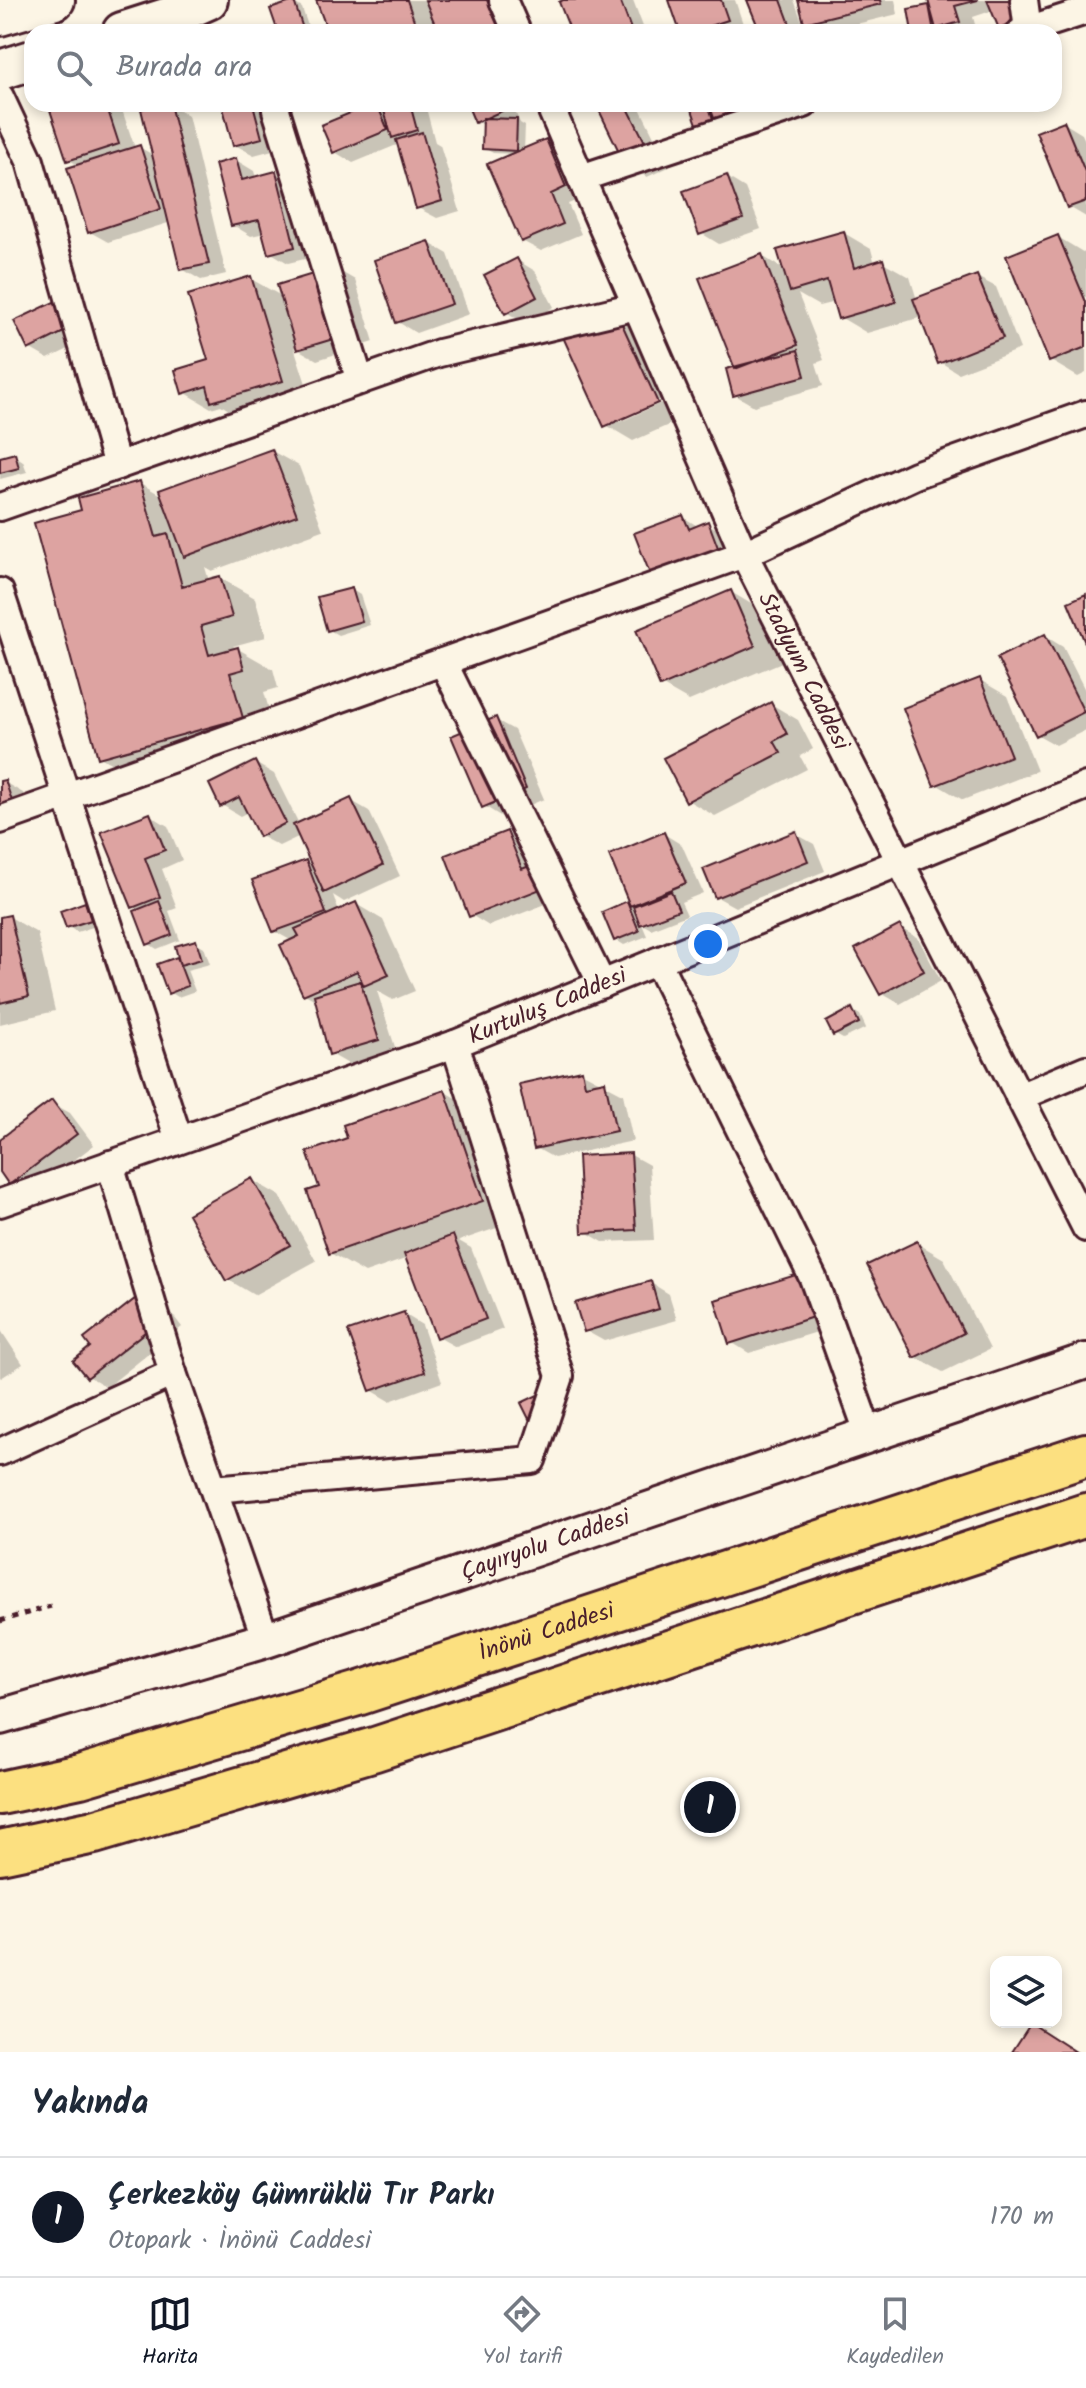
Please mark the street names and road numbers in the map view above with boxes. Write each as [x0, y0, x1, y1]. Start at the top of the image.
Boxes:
street label: Stadyum Caddesi [747, 585, 861, 759]
street label: Kurtuluş Caddesi [462, 956, 634, 1056]
street label: Çayıryolu Caddesi [455, 1498, 637, 1592]
street label: İnönü Caddesi [473, 1591, 621, 1672]

